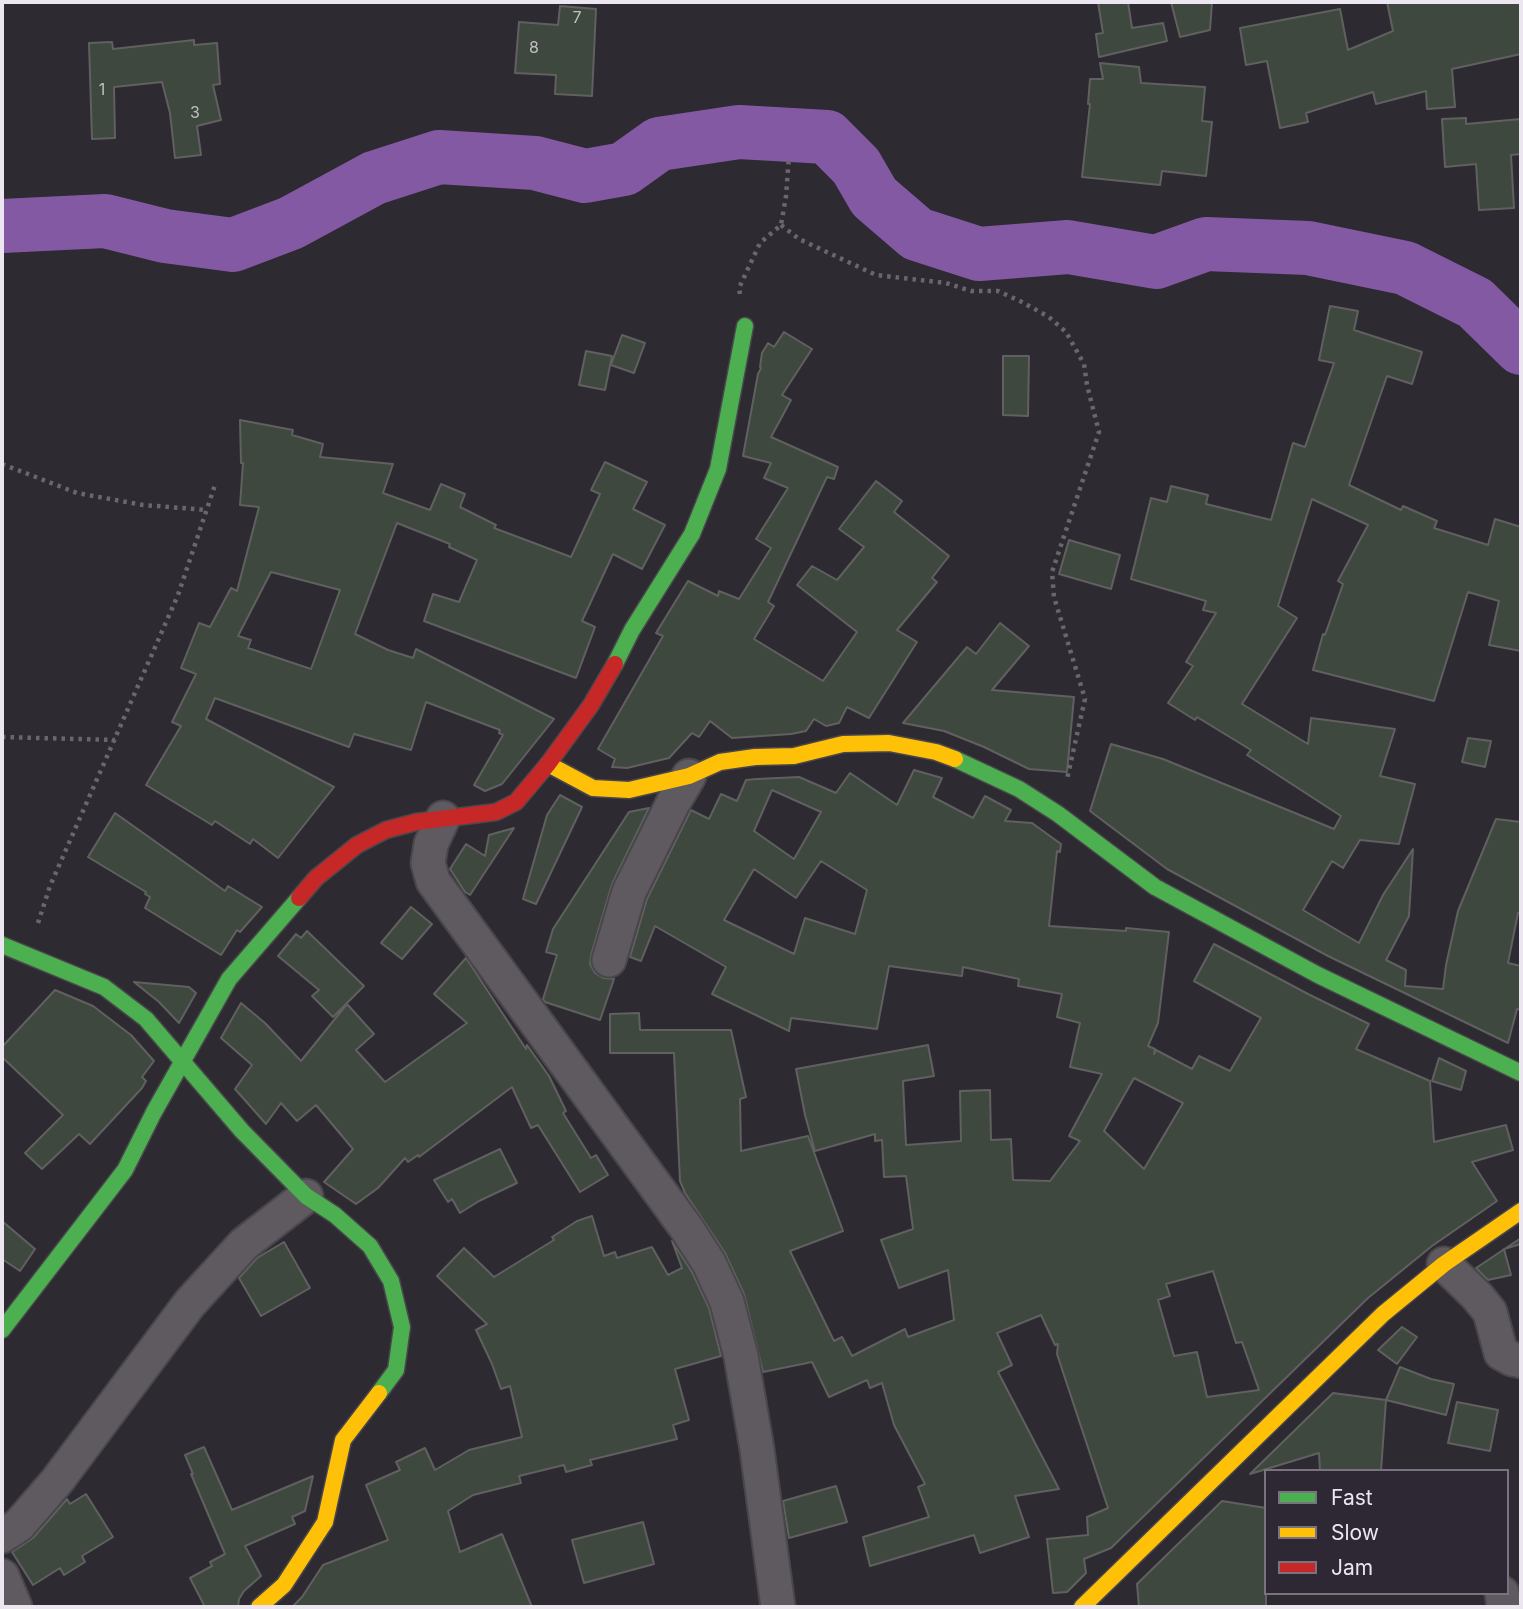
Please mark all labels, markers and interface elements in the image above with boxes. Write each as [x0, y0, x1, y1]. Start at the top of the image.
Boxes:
house number: 7 [572, 8, 582, 28]
house number: 8 [529, 38, 539, 58]
house number: 1 [99, 80, 105, 100]
house number: 3 [190, 103, 200, 123]
legend [1264, 1469, 1509, 1595]
text: Fast [1331, 1485, 1373, 1510]
text: Slow [1331, 1520, 1379, 1545]
text: Jam [1331, 1555, 1373, 1580]

